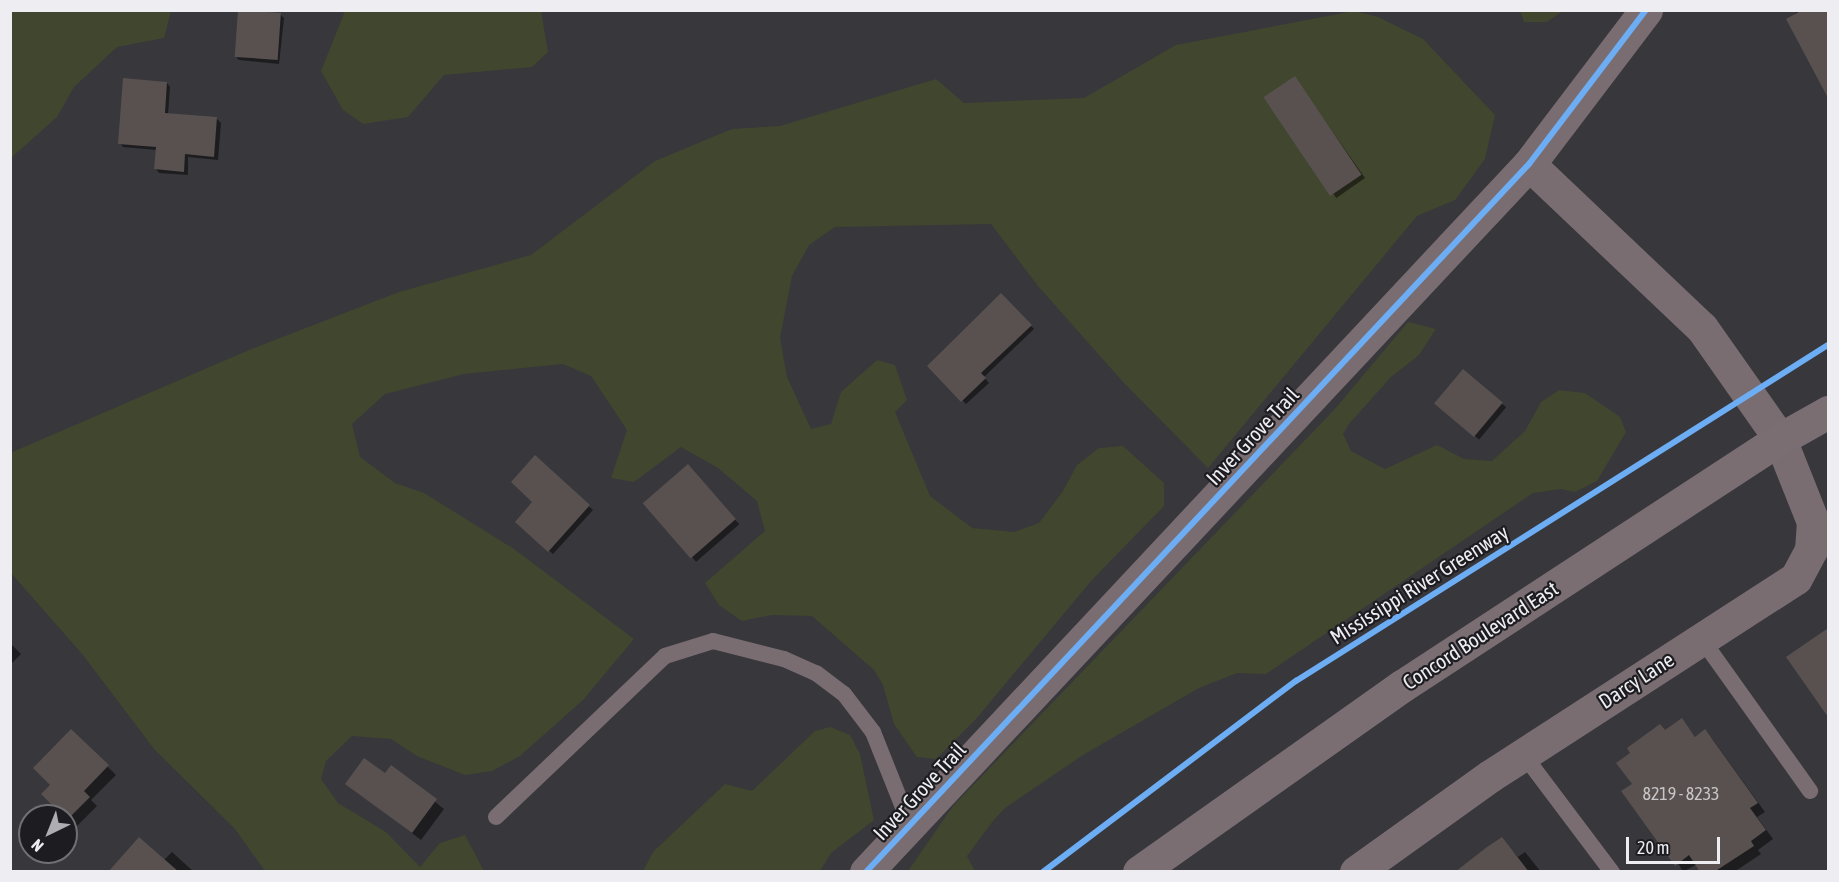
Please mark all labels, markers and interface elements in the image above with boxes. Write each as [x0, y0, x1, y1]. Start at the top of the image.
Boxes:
street label: Inver Grove Trail [1200, 382, 1304, 490]
street label: Mississippi River Greenway [1325, 519, 1513, 649]
street label: Concord Boulevard East [1398, 575, 1562, 695]
street label: Darcy Lane [1594, 646, 1678, 714]
street label: Inver Grove Trail [867, 737, 971, 845]
house number: 8219 - 8233 [1642, 783, 1720, 805]
north arrow [18, 804, 78, 864]
scale bar [1629, 825, 1724, 863]
text: N [27, 836, 47, 856]
text: 20 m [1637, 837, 1669, 858]

